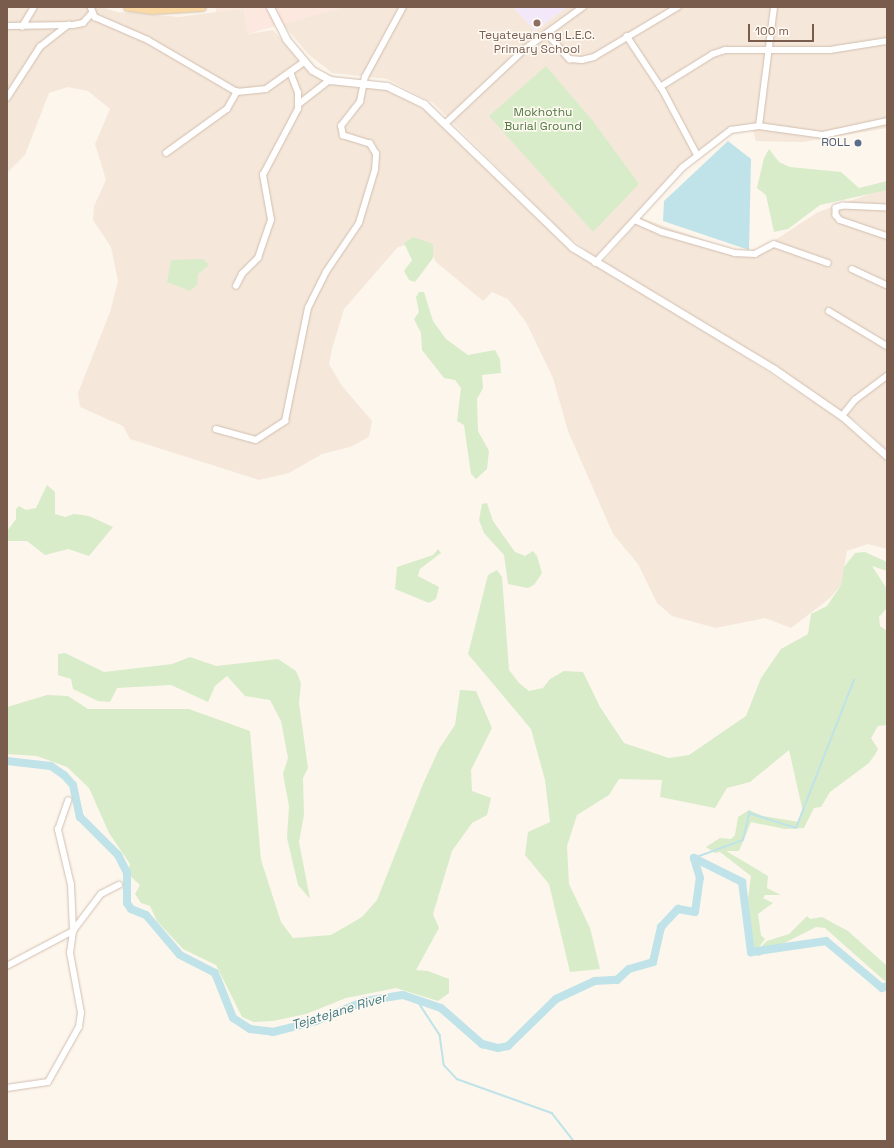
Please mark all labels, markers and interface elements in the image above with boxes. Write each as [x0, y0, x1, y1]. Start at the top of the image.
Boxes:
scale bar [750, 16, 816, 42]
marker: Teyateyaneng L.E.C. Primary School [532, 18, 542, 28]
text: 100 m [755, 23, 789, 39]
place label: Teyateyaneng L.E.C. Primary School [479, 29, 595, 57]
park label: Mokhothu Burial Ground [504, 106, 582, 134]
place label: ROLL [821, 136, 850, 150]
marker: ROLL [853, 138, 863, 148]
water label: Tejatejane River [290, 990, 388, 1034]

